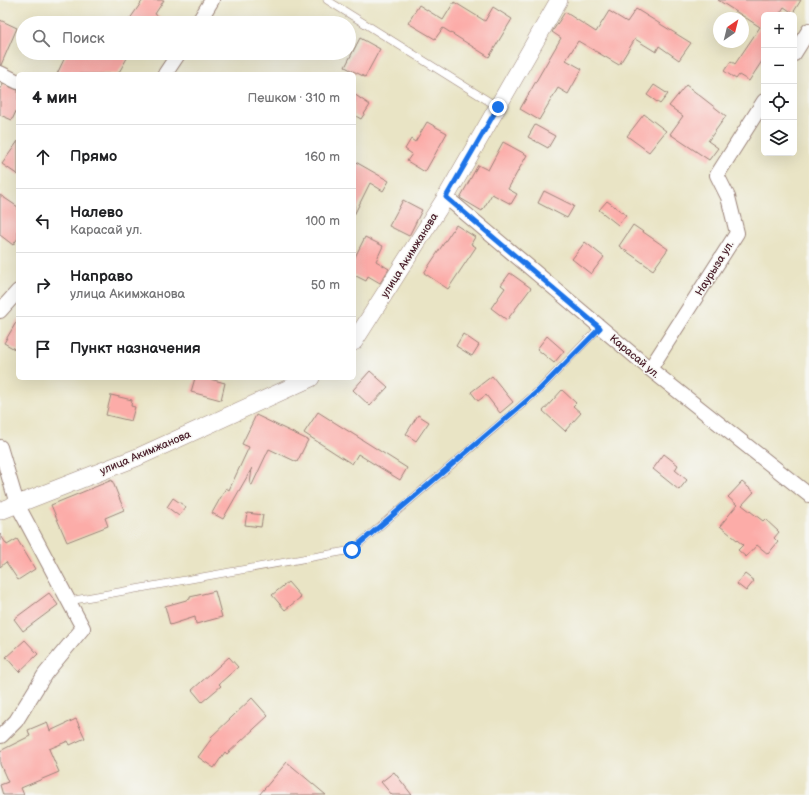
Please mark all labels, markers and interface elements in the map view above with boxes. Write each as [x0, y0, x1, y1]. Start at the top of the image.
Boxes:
north arrow [713, 12, 749, 48]
map controls [761, 12, 797, 156]
button: + [761, 12, 797, 48]
search box [16, 16, 356, 60]
icon: search [30, 27, 52, 49]
text: Поиск [62, 29, 105, 48]
button: − [761, 48, 797, 84]
button: locate [761, 84, 797, 120]
text: 4 мин [32, 88, 77, 108]
text: Пешком · 310 m [248, 90, 340, 106]
route end [489, 98, 507, 116]
button: layers [761, 120, 797, 156]
icon: ahead [32, 146, 54, 168]
text: Прямо [70, 147, 117, 166]
text: 160 m [305, 149, 340, 165]
text: Налево [70, 203, 123, 222]
icon: left [32, 210, 54, 232]
street label: улица Акимжанова [378, 210, 441, 300]
text: 100 m [305, 213, 340, 229]
text: Карасай ул. [70, 222, 142, 238]
street label: Наурыза ул. [692, 238, 736, 298]
text: Направо [70, 267, 133, 286]
icon: right [32, 274, 54, 296]
text: 50 m [311, 277, 340, 293]
text: улица Акимжанова [70, 286, 185, 302]
street label: Карасай ул. [607, 332, 662, 381]
icon: arrive [32, 338, 54, 360]
text: Пункт назначения [70, 339, 201, 358]
street label: улица Акимжанова [98, 427, 193, 477]
route start [343, 541, 361, 559]

